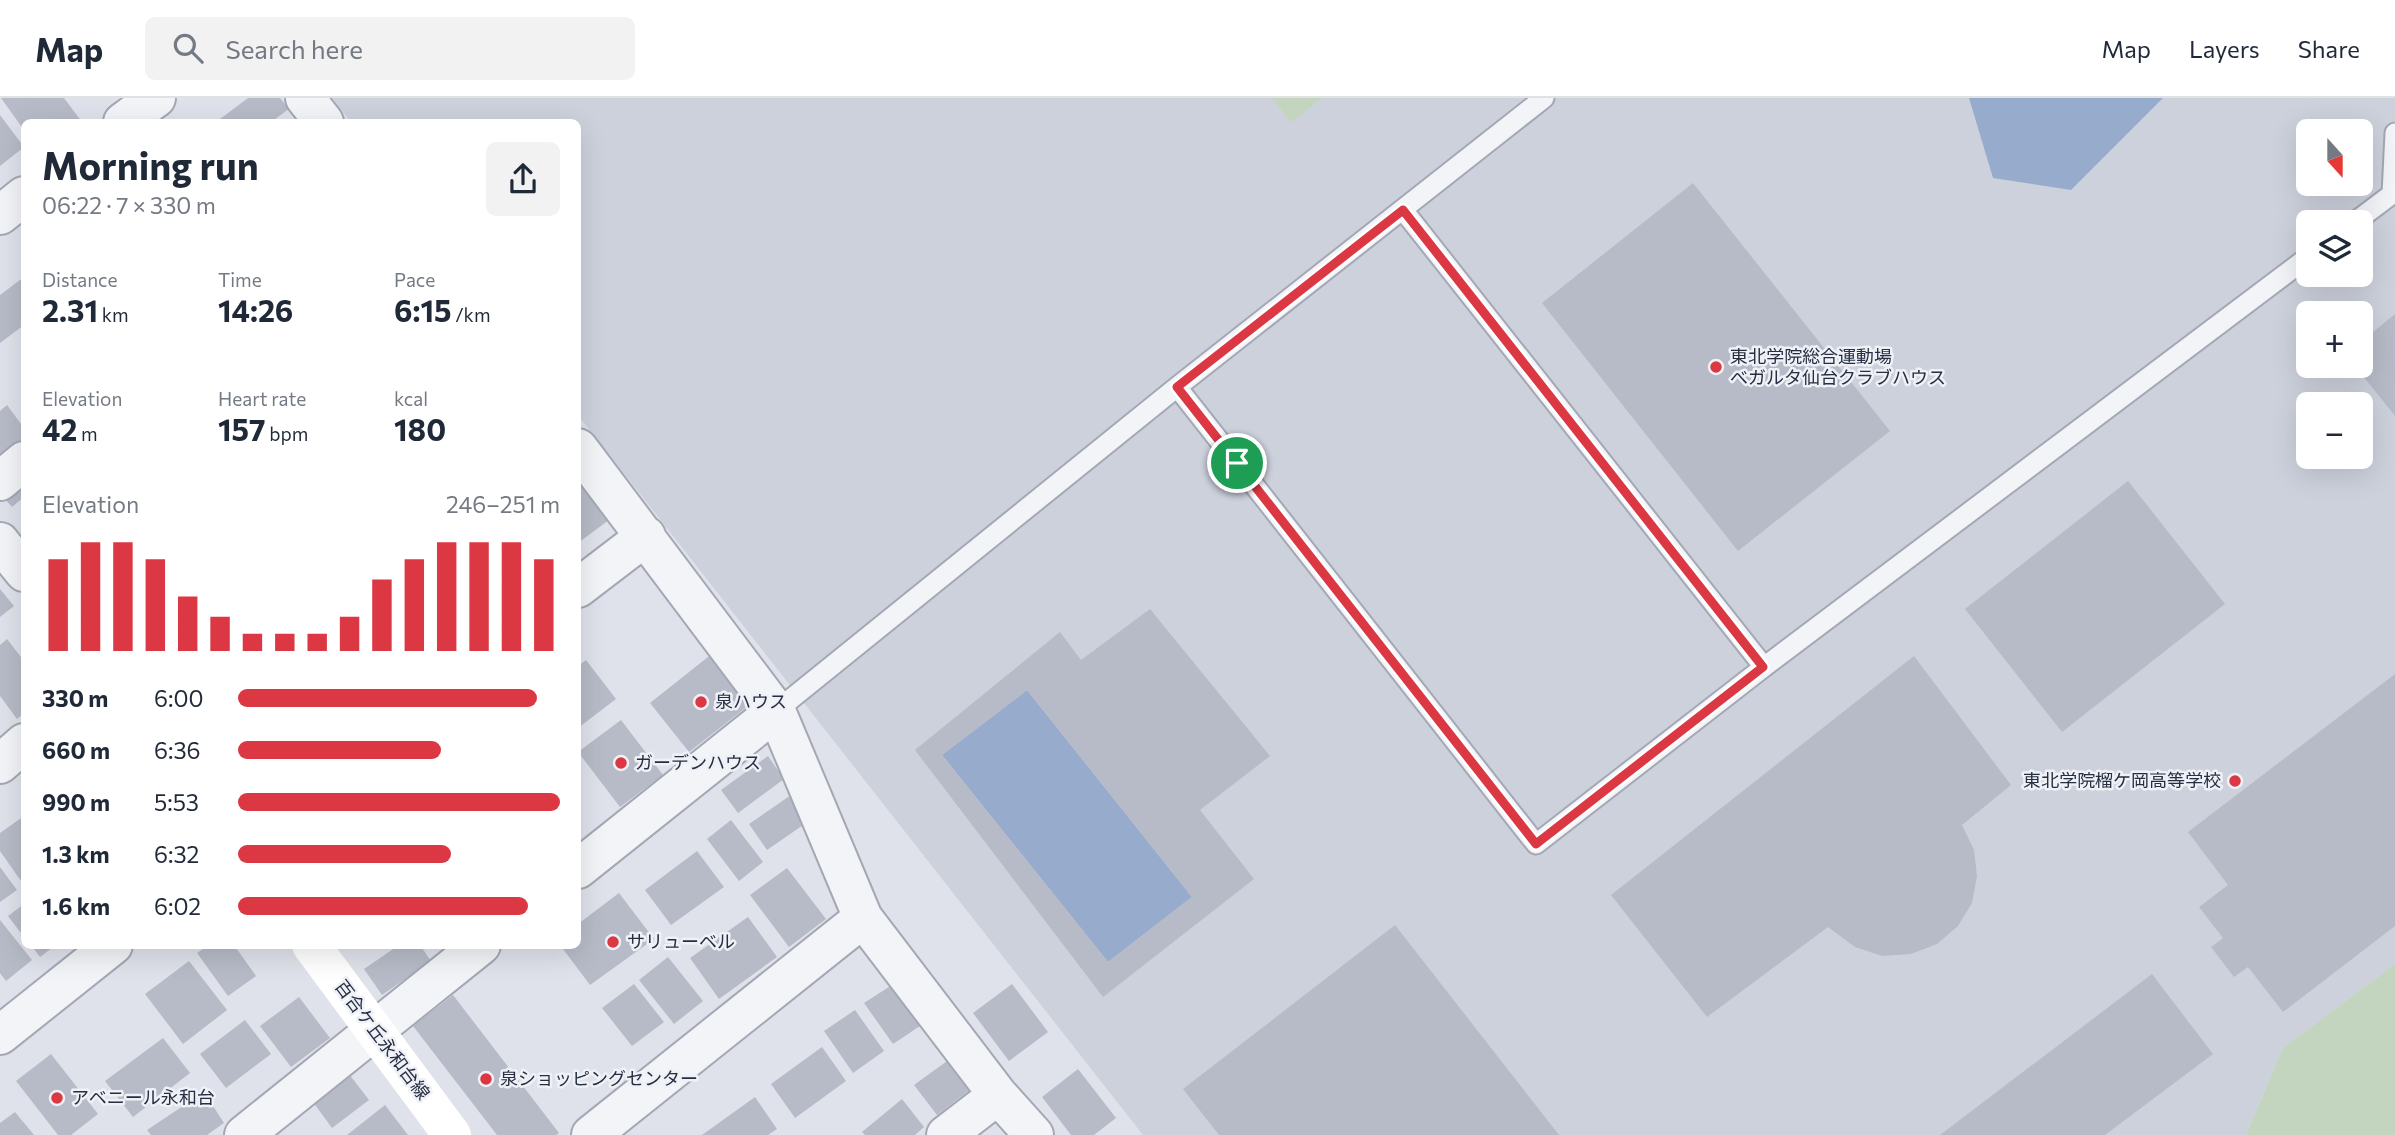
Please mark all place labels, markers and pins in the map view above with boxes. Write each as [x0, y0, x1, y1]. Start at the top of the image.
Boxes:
place label: 東北学院総合運動場 べガルタ仙台クラブハウス [1730, 345, 1946, 388]
marker: 東北学院総合運動場 べガルタ仙台クラブハウス [1708, 359, 1724, 375]
pin [1207, 433, 1267, 493]
place label: 泉ハウス [715, 690, 787, 712]
marker: 泉ハウス [693, 694, 709, 710]
place label: ガーデンハウス [635, 751, 761, 773]
marker: ガーデンハウス [613, 755, 629, 771]
place label: 東北学院榴ケ岡高等学校 [2023, 769, 2221, 791]
marker: 東北学院榴ケ岡高等学校 [2227, 773, 2243, 789]
place label: サリューベル [627, 930, 735, 952]
marker: サリューベル [605, 934, 621, 950]
place label: 泉ショッピングセンター [500, 1067, 698, 1089]
marker: 泉ショッピングセンター [478, 1071, 494, 1087]
place label: アベニール永和台 [71, 1086, 215, 1108]
marker: アベニール永和台 [49, 1090, 65, 1106]

